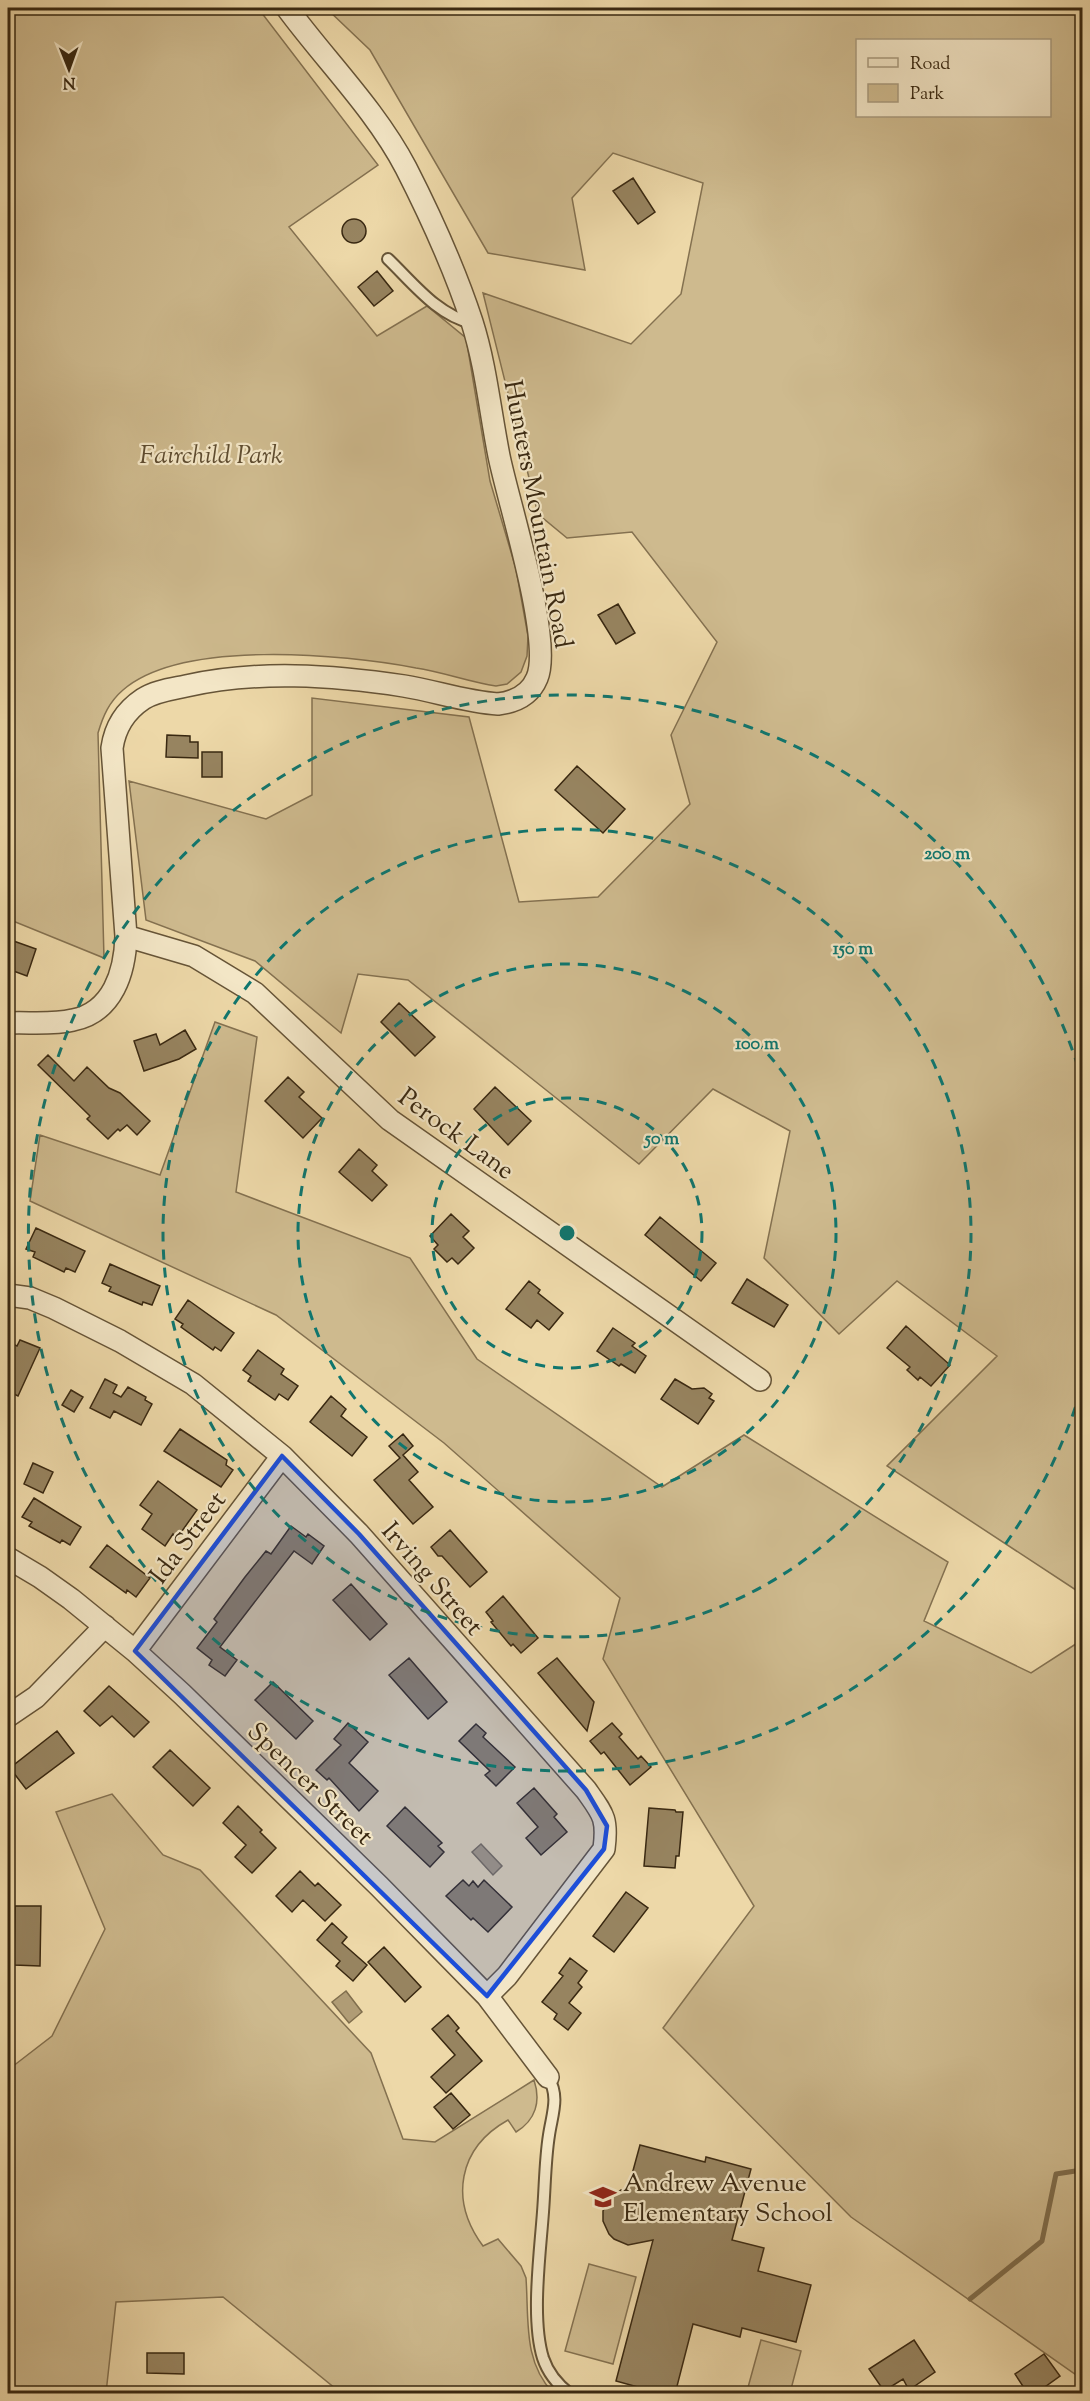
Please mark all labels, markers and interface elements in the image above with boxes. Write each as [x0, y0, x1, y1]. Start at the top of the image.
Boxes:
north arrow [39, 39, 99, 99]
legend [856, 39, 1051, 117]
text: Road [910, 52, 950, 78]
text: N [62, 70, 76, 93]
text: Park [910, 82, 945, 108]
street label: Hunters Mountain Road [492, 377, 581, 652]
park label: Fairchild Park [139, 438, 283, 475]
text: 200 m [924, 842, 970, 868]
text: 150 m [833, 937, 873, 963]
text: 100 m [735, 1032, 779, 1058]
street label: Perock Lane [390, 1080, 521, 1190]
text: 50 m [643, 1127, 679, 1153]
centre of rings [557, 1223, 577, 1243]
street label: Ida Street [142, 1484, 236, 1593]
street label: Irving Street [371, 1515, 491, 1645]
street label: Spencer Street [238, 1715, 381, 1855]
place label: Andrew Avenue Elementary School [623, 2166, 833, 2233]
school or university icon: Andrew Avenue Elementary School [588, 2182, 618, 2212]

